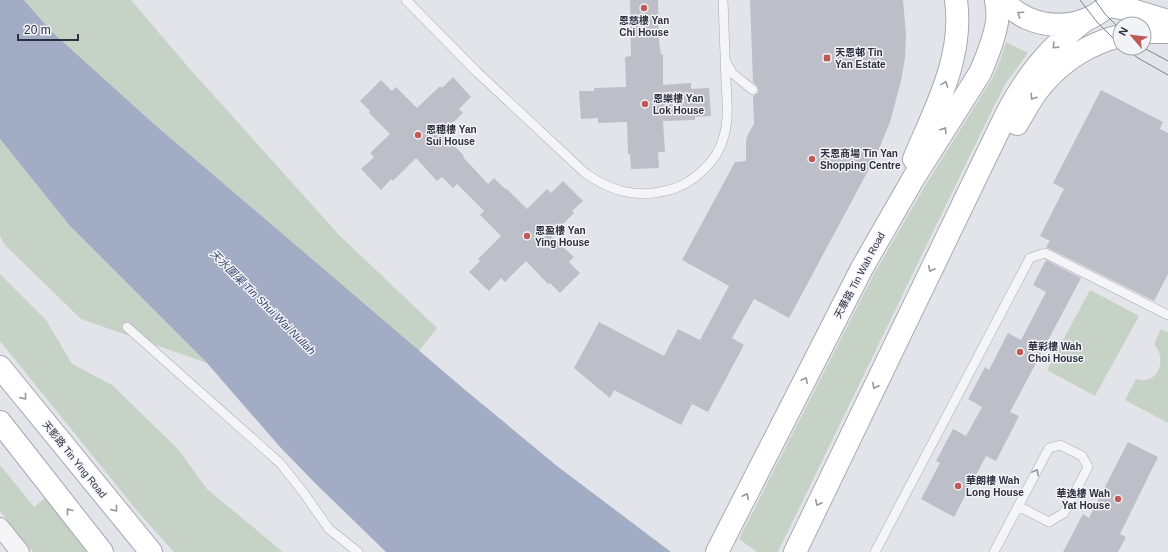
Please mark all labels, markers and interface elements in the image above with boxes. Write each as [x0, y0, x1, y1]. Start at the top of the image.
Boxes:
marker: 恩慈樓 Yan Chi House [639, 3, 649, 13]
one-way arrow [1017, 11, 1024, 19]
place label: 恩慈樓 Yan Chi House [619, 15, 669, 38]
scale bar [18, 16, 78, 42]
north arrow [1112, 16, 1152, 56]
text: 20 m [24, 23, 51, 37]
text: N [1116, 25, 1130, 38]
one-way arrow [1052, 41, 1060, 49]
place label: 天恩邨 Tin Yan Estate [835, 47, 886, 70]
marker: 天恩邨 Tin Yan Estate [822, 53, 832, 63]
one-way arrow [940, 80, 948, 88]
place label: 恩樂樓 Yan Lok House [653, 93, 705, 116]
one-way arrow [1030, 93, 1038, 100]
marker: 恩樂樓 Yan Lok House [640, 99, 650, 109]
place label: 恩穗樓 Yan Sui House [426, 124, 477, 147]
one-way arrow [940, 127, 947, 134]
marker: 恩穗樓 Yan Sui House [413, 130, 423, 140]
place label: 天恩商場 Tin Yan Shopping Centre [820, 148, 901, 171]
marker: 天恩商場 Tin Yan Shopping Centre [807, 154, 817, 164]
place label: 恩盈樓 Yan Ying House [535, 225, 590, 248]
street label: 天華路 Tin Wah Road [832, 230, 887, 320]
marker: 恩盈樓 Yan Ying House [522, 231, 532, 241]
water label: 天水圍渠 Tin Shui Wai Nullah [208, 247, 318, 357]
one-way arrow [928, 265, 936, 272]
place label: 華彩樓 Wah Choi House [1028, 341, 1084, 364]
marker: 華彩樓 Wah Choi House [1015, 347, 1025, 357]
one-way arrow [800, 377, 807, 384]
one-way arrow [872, 382, 880, 390]
one-way arrow [20, 393, 27, 400]
street label: 天影路 Tin Ying Road [40, 419, 109, 500]
one-way arrow [1032, 469, 1039, 476]
place label: 華朗樓 Wah Long House [966, 475, 1024, 498]
marker: 華朗樓 Wah Long House [953, 481, 963, 491]
place label: 華逸樓 Wah Yat House [1056, 488, 1110, 511]
one-way arrow [741, 492, 748, 500]
marker: 華逸樓 Wah Yat House [1113, 494, 1123, 504]
one-way arrow [815, 499, 823, 507]
one-way arrow [111, 504, 118, 511]
one-way arrow [67, 508, 74, 515]

